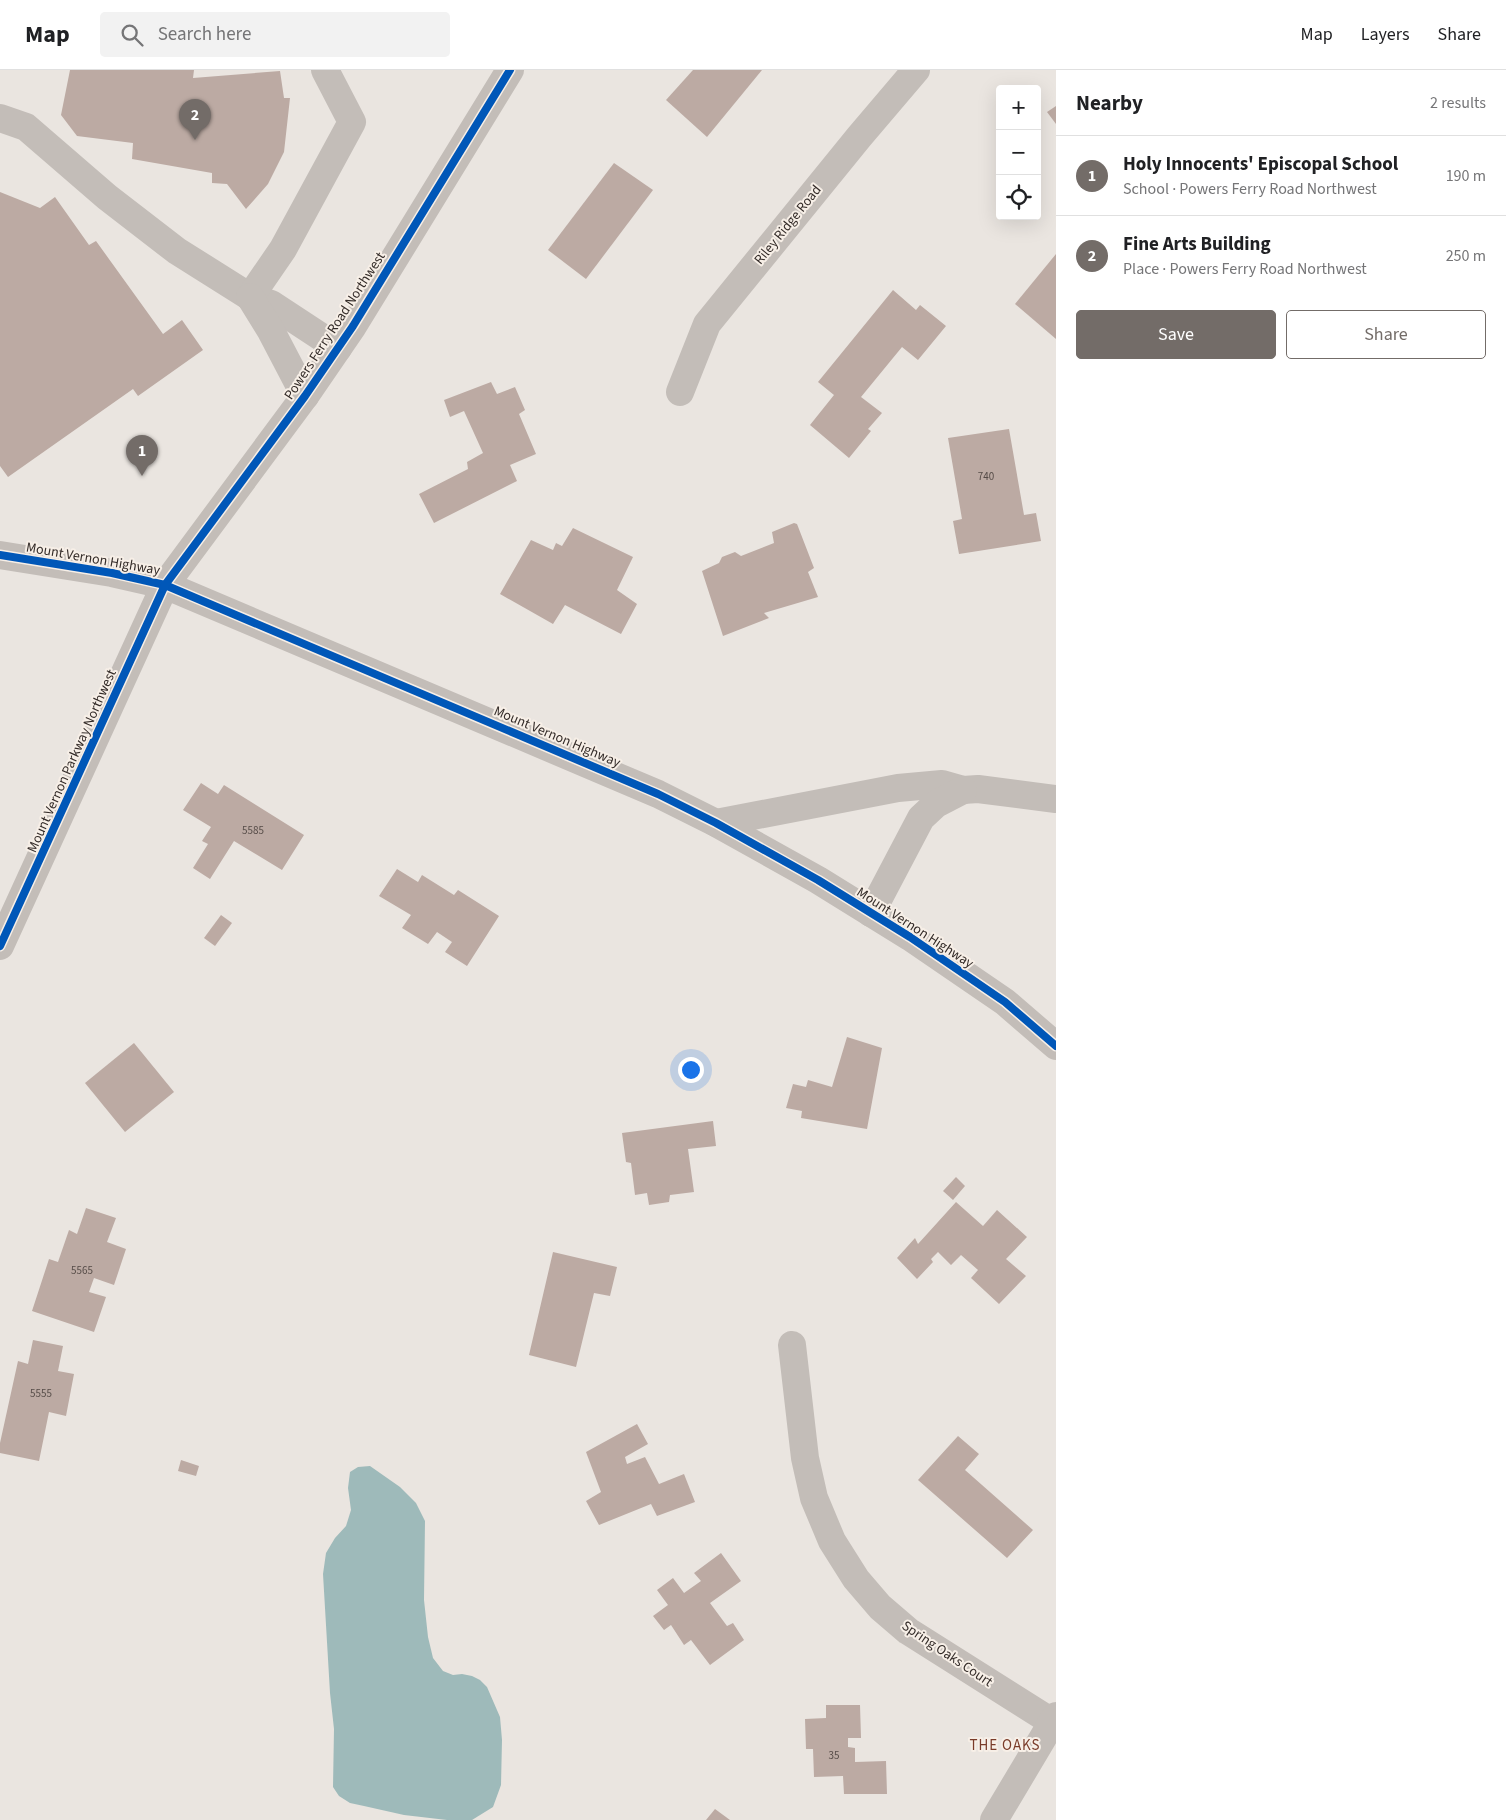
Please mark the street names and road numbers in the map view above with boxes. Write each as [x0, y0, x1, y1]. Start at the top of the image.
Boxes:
street label: Riley Ridge Road [750, 181, 826, 269]
street label: Powers Ferry Road Northwest [280, 248, 391, 404]
street label: Mount Vernon Highway [24, 537, 162, 581]
street label: Mount Vernon Parkway Northwest [22, 666, 122, 856]
street label: Mount Vernon Highway [491, 701, 624, 773]
street label: Mount Vernon Highway [853, 883, 978, 974]
street label: Spring Oaks Court [898, 1616, 997, 1692]

